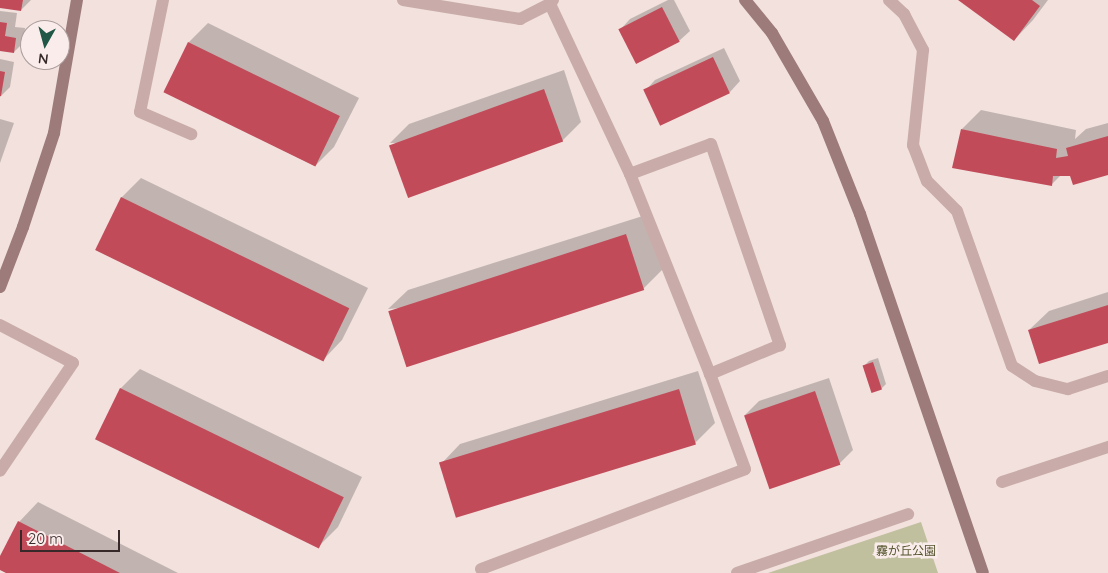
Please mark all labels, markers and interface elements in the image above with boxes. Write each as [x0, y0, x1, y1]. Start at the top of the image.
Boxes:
north arrow [20, 20, 70, 70]
text: N [37, 49, 50, 68]
scale bar [22, 520, 122, 552]
text: 20 m [28, 529, 63, 548]
park label: 霧が丘公園 [876, 544, 936, 558]

